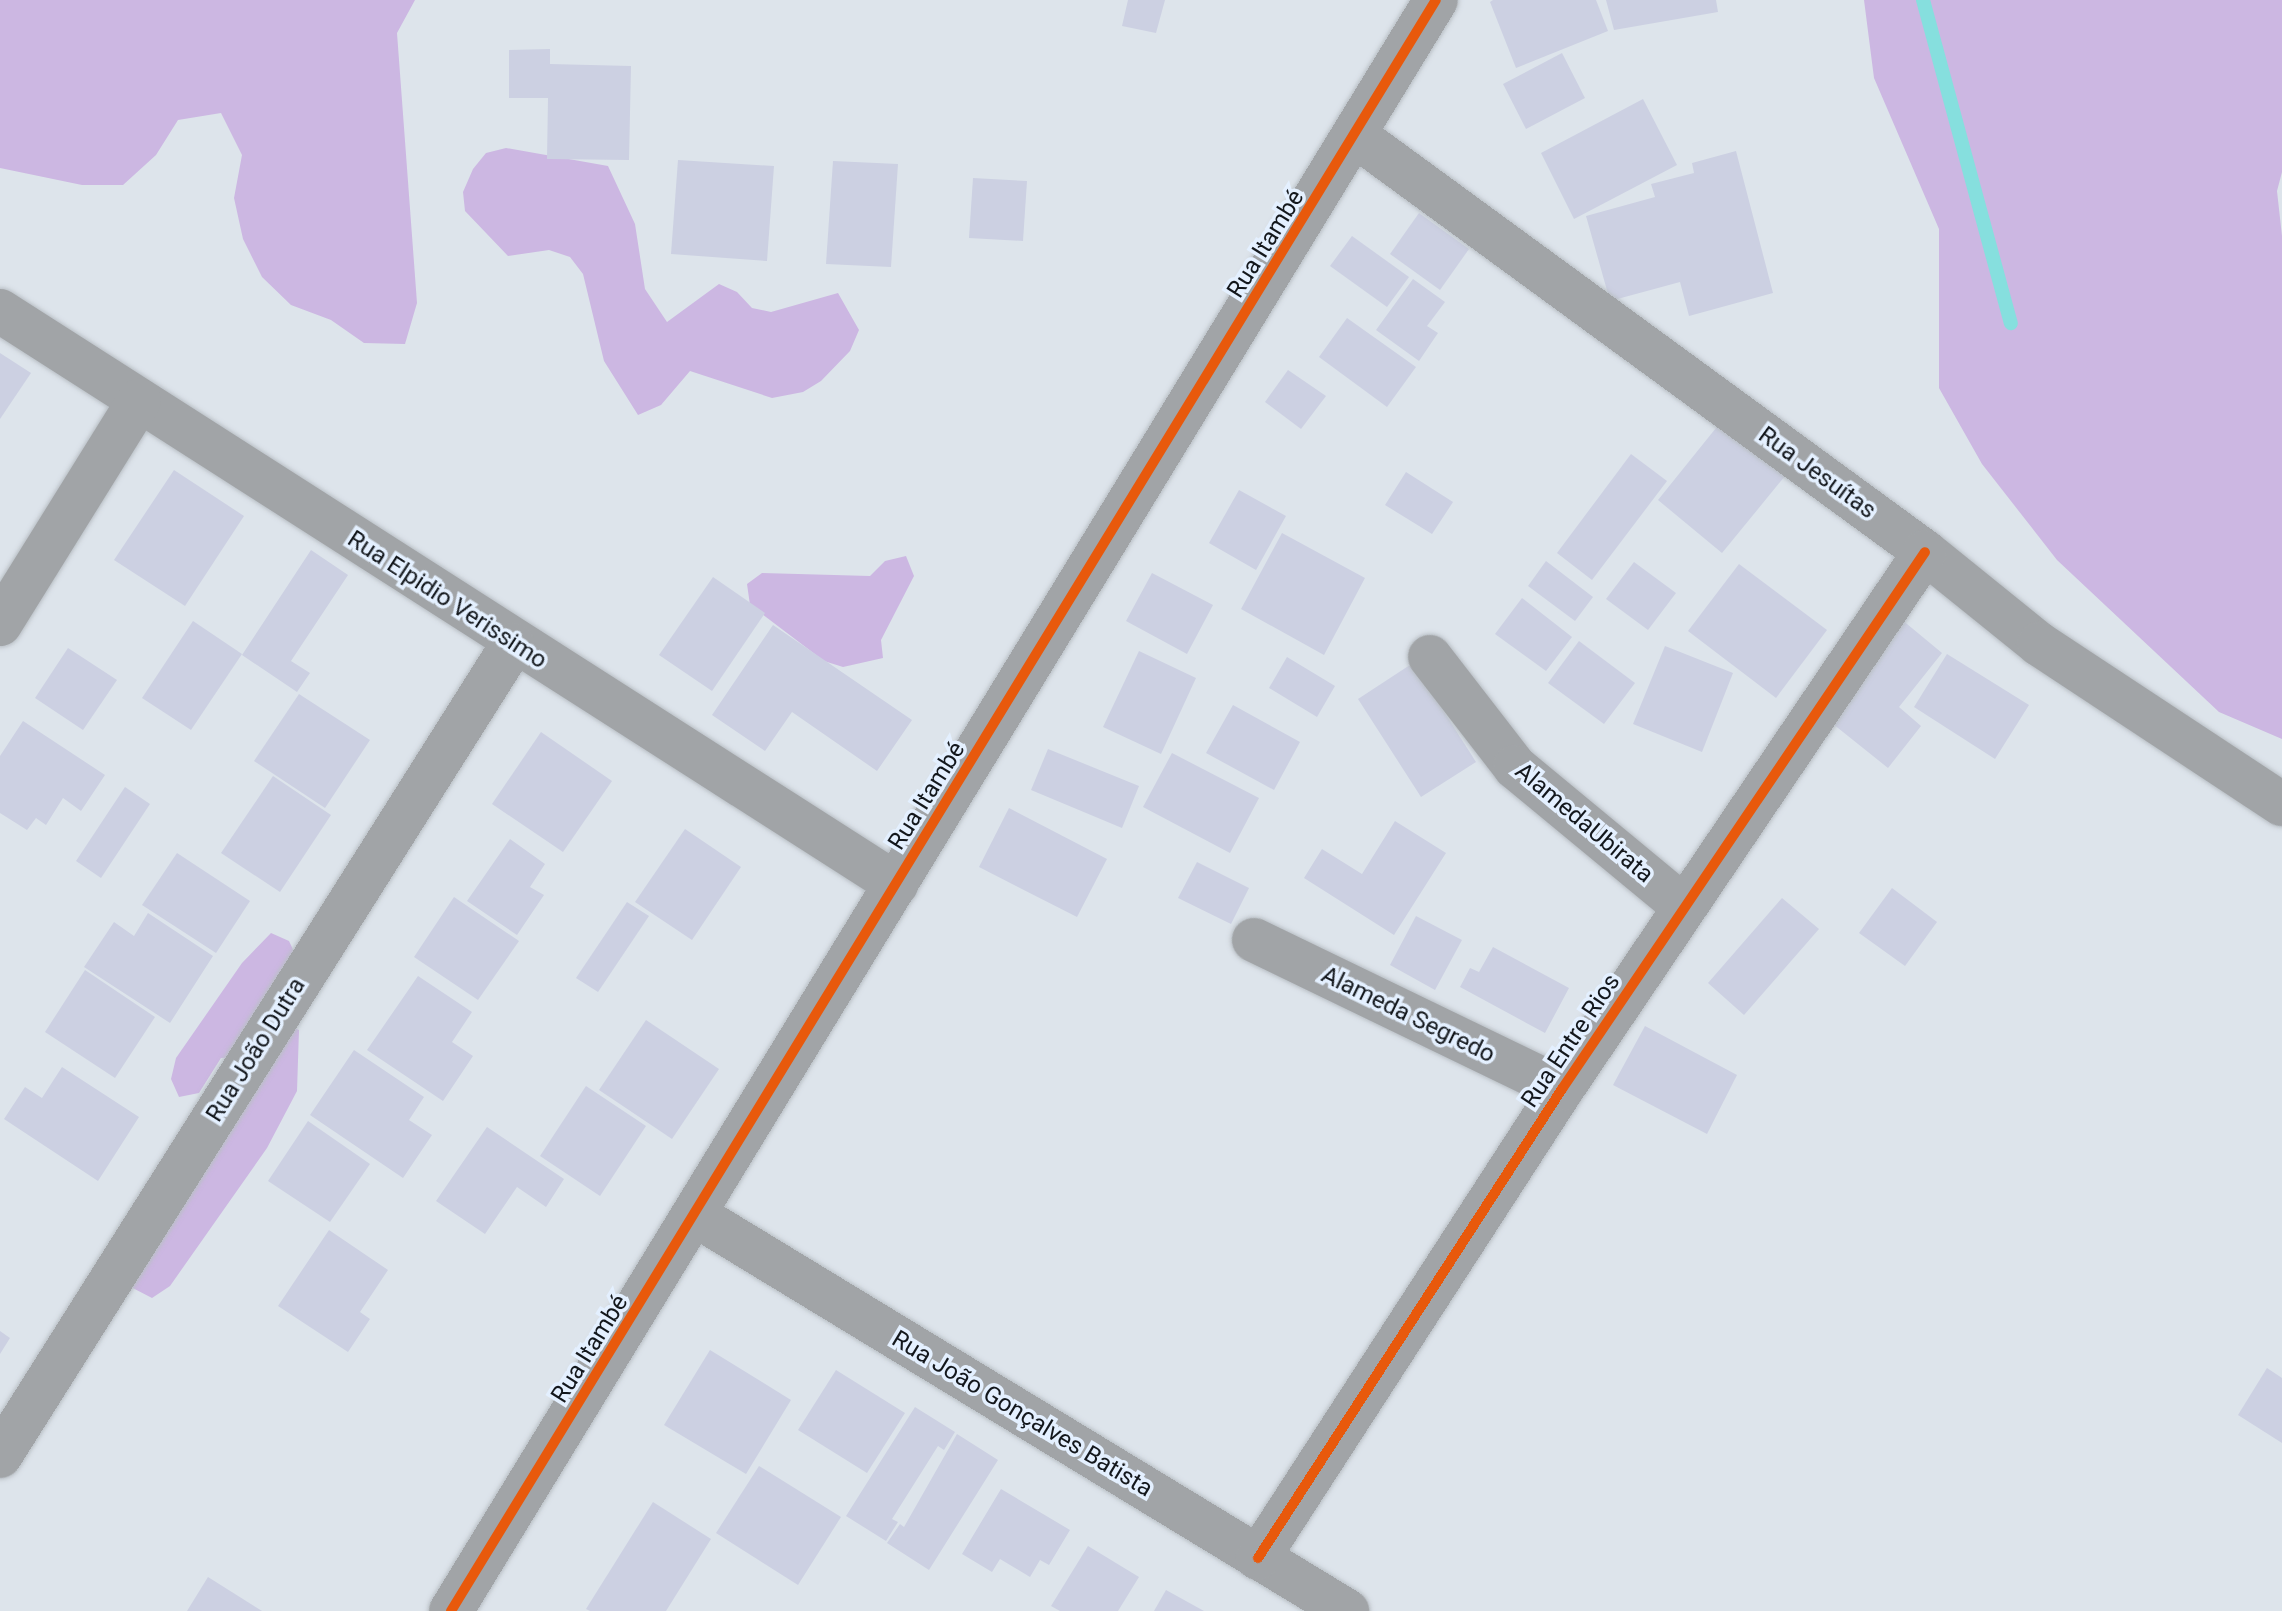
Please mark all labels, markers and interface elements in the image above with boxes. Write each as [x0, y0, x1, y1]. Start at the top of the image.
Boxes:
street label: Rua Itambé [1222, 185, 1310, 303]
street label: Rua Jesuítas [1753, 421, 1881, 525]
street label: Rua Elpidio Verissimo [342, 525, 552, 675]
street label: Rua Itambé [883, 737, 971, 855]
street label: AlamedaUbirata [1509, 757, 1659, 889]
street label: Alameda Segredo [1317, 961, 1499, 1069]
street label: Rua Entre Rios [1516, 969, 1626, 1113]
street label: Rua João Dutra [200, 973, 312, 1127]
street label: Rua Itambé [546, 1290, 634, 1408]
street label: Rua João Gonçalves Batista [886, 1325, 1158, 1503]

